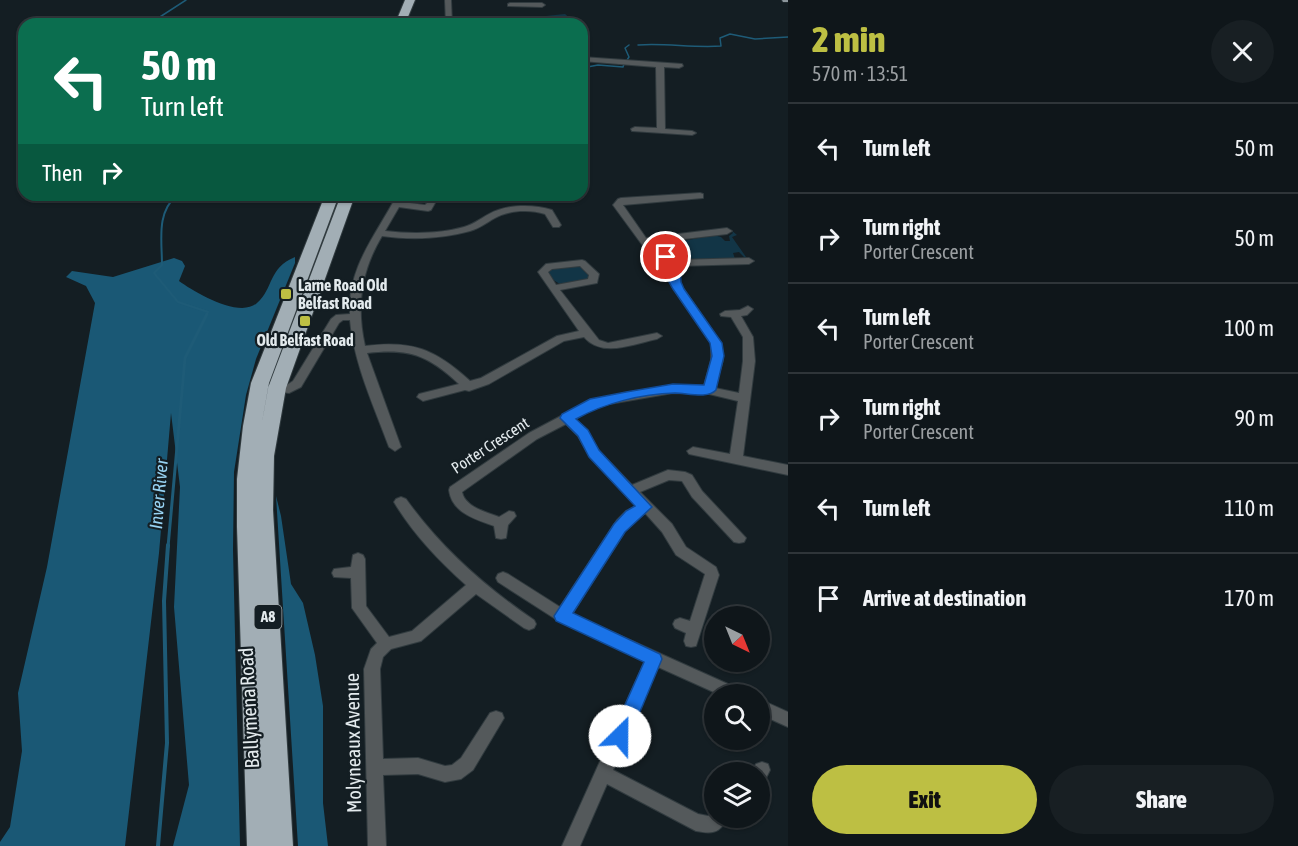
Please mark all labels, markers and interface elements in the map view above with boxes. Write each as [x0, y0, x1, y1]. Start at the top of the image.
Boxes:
text: 2 min [812, 18, 886, 60]
button: close [1211, 20, 1274, 83]
text: 50 m [141, 41, 216, 89]
icon: left [42, 42, 120, 120]
text: 570 m · 13:51 [812, 62, 908, 85]
text: Turn left [141, 91, 224, 122]
icon: left [812, 132, 845, 165]
text: Turn left [863, 135, 930, 161]
text: 50 m [1234, 135, 1274, 161]
icon: right [95, 156, 128, 189]
text: Then [42, 160, 83, 186]
text: Turn right [863, 214, 940, 240]
icon: right [812, 222, 845, 255]
text: 50 m [1234, 225, 1274, 251]
pin [640, 231, 691, 282]
icon: arrive [649, 240, 682, 273]
text: Porter Crescent [863, 240, 974, 263]
place label: Larne Road Old Belfast Road [298, 276, 388, 312]
marker: Larne Road Old Belfast Road [279, 287, 293, 301]
text: Turn left [863, 304, 930, 330]
icon: left [812, 312, 845, 345]
marker: Old Belfast Road [298, 314, 312, 328]
text: 100 m [1224, 315, 1274, 341]
text: Porter Crescent [863, 330, 974, 353]
place label: Old Belfast Road [256, 331, 354, 349]
text: Turn right [863, 394, 940, 420]
icon: right [812, 402, 845, 435]
text: 90 m [1234, 405, 1274, 431]
street label: Porter Crescent [448, 413, 532, 477]
text: Porter Crescent [863, 420, 974, 443]
water label: Inver River [145, 457, 172, 530]
icon: left [812, 492, 845, 525]
text: Turn left [863, 495, 930, 521]
text: 110 m [1224, 495, 1274, 521]
icon: arrive [812, 582, 845, 615]
text: Arrive at destination [863, 585, 1026, 611]
text: 170 m [1224, 585, 1274, 611]
road number: A8 [254, 605, 282, 629]
north arrow [704, 606, 770, 672]
map controls [704, 606, 770, 828]
street label: Ballymena Road [234, 647, 263, 769]
street label: Molyneaux Avenue [340, 673, 365, 813]
button: search [704, 684, 770, 750]
position arrow [588, 704, 652, 768]
button: layers [704, 762, 770, 828]
button: Exit [812, 765, 1037, 834]
button: Share [1049, 765, 1274, 834]

